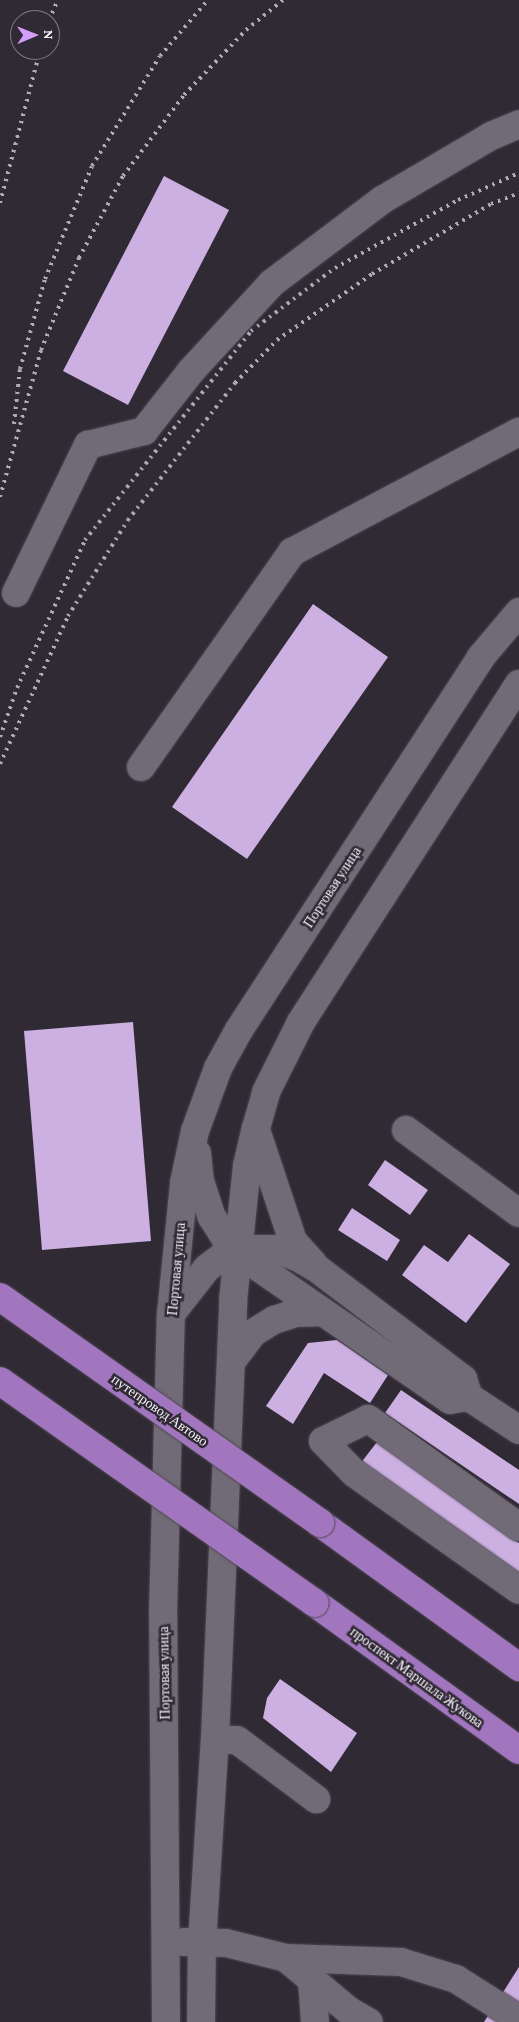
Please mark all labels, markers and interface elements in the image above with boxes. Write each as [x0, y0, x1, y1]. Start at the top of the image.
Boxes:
north arrow [10, 10, 60, 60]
text: N [41, 30, 57, 40]
street label: Портовая улица [300, 843, 364, 931]
street label: Портовая улица [164, 1222, 188, 1316]
street label: путепровод Автово [108, 1370, 212, 1450]
street label: проспект Маршала Жукова [347, 1623, 487, 1731]
street label: Портовая улица [155, 1626, 173, 1720]

